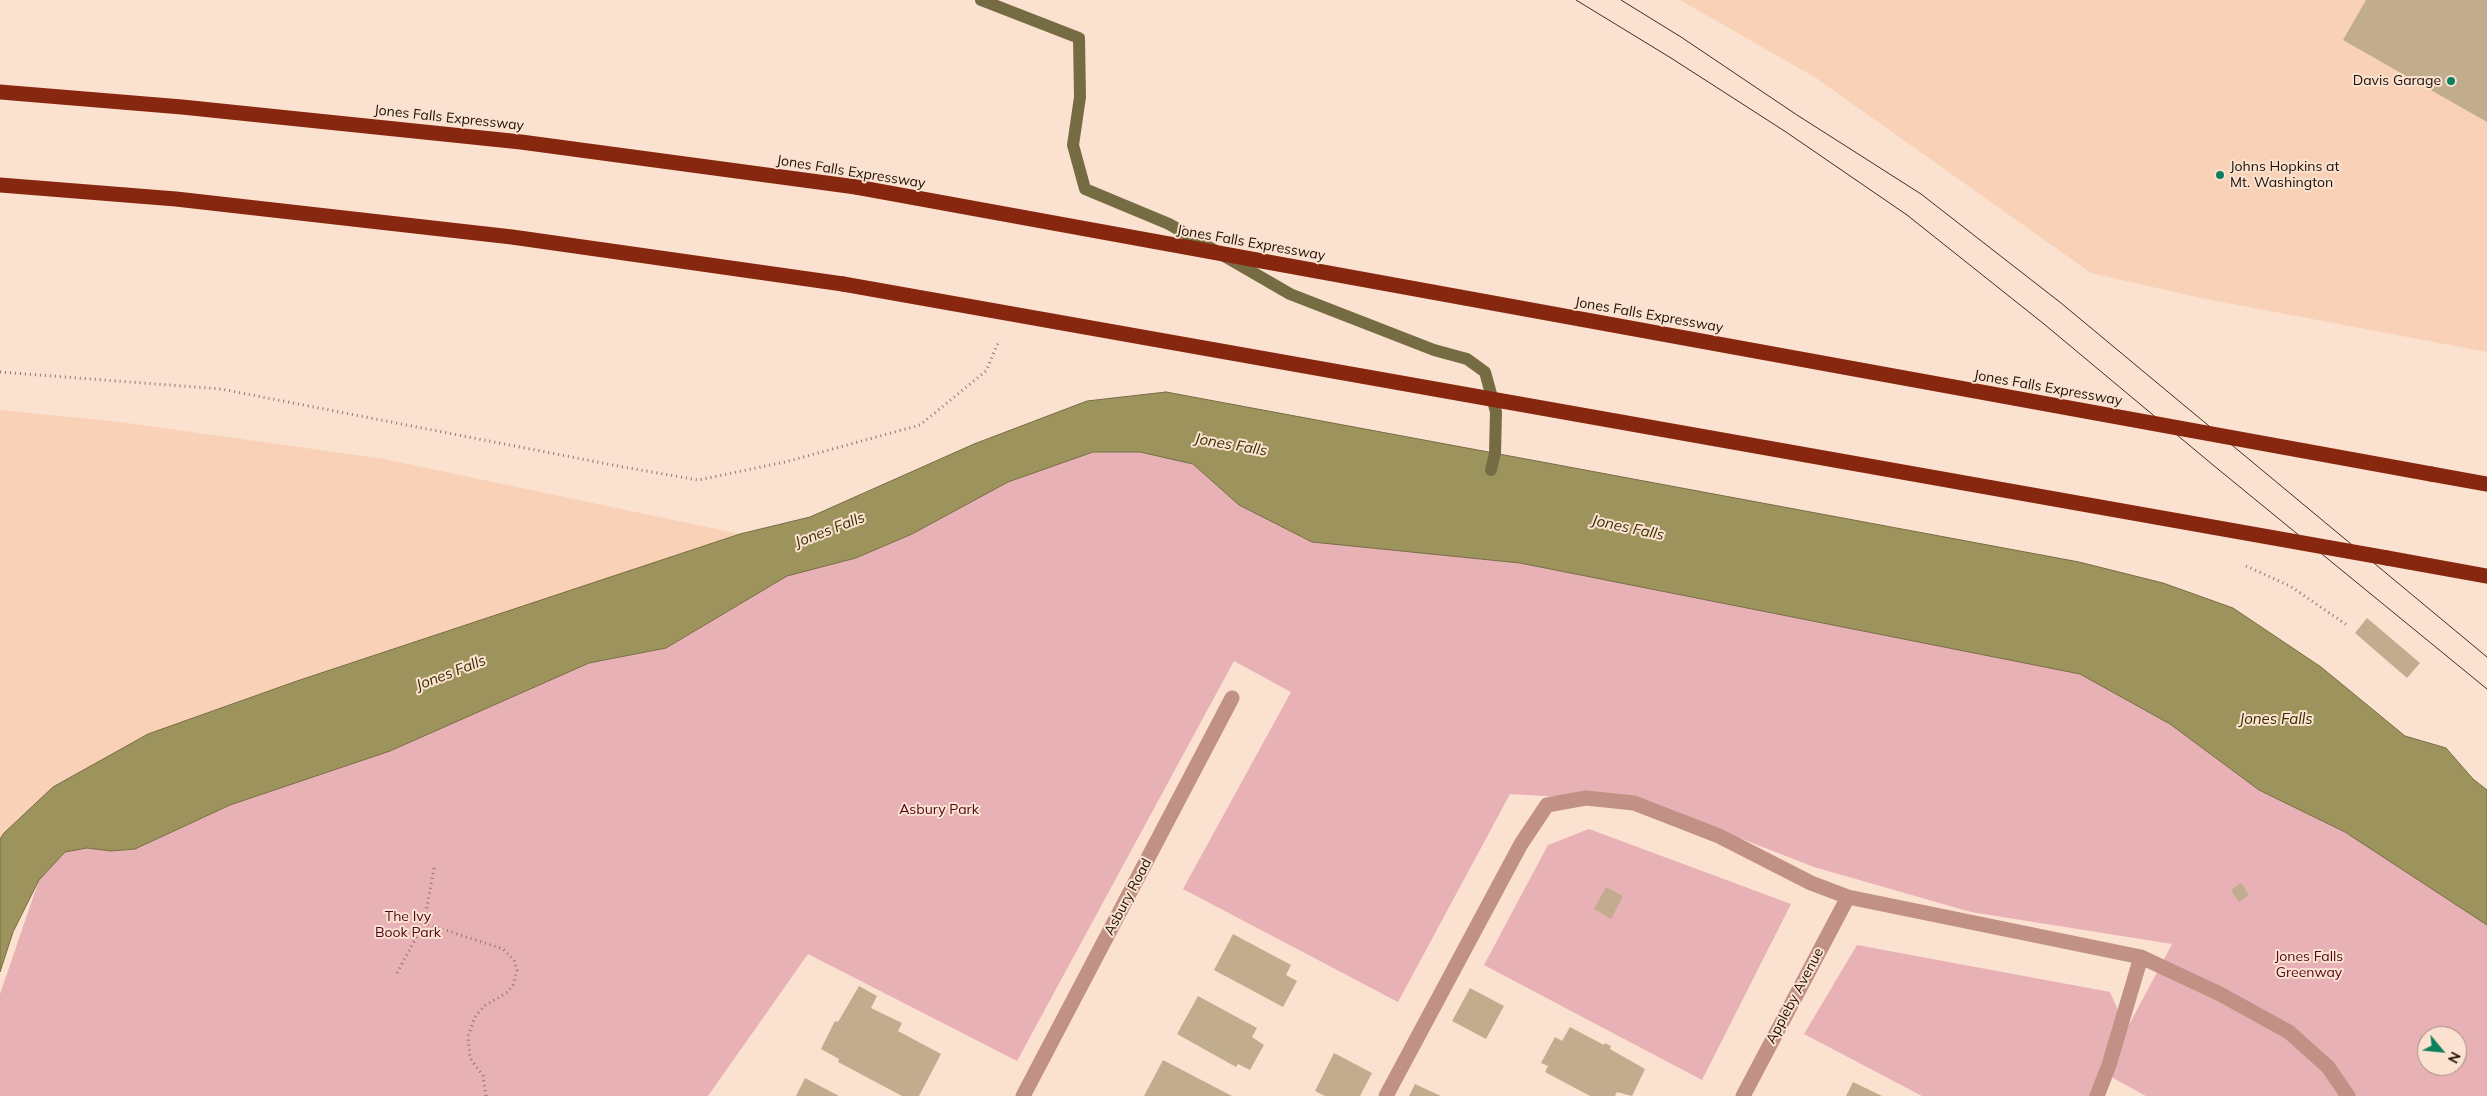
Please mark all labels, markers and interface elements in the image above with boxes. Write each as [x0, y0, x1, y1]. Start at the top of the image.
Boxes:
place label: Davis Garage [2353, 73, 2441, 89]
marker: Davis Garage [2445, 75, 2457, 87]
street label: Jones Falls Expressway [373, 102, 525, 134]
street label: Jones Falls Expressway [775, 152, 927, 192]
place label: Johns Hopkins at Mt. Washington [2230, 159, 2339, 192]
marker: Johns Hopkins at Mt. Washington [2214, 169, 2226, 181]
street label: Jones Falls Expressway [1175, 222, 1327, 264]
street label: Jones Falls Expressway [1573, 294, 1725, 336]
street label: Jones Falls Expressway [1972, 367, 2124, 409]
water label: Jones Falls [1193, 430, 1269, 460]
water label: Jones Falls [792, 508, 868, 552]
water label: Jones Falls [1590, 512, 1666, 544]
water label: Jones Falls [413, 651, 489, 695]
water label: Jones Falls [2239, 710, 2313, 728]
park label: Asbury Park [899, 802, 979, 818]
street label: Asbury Road [1101, 856, 1155, 938]
park label: The Ivy Book Park [375, 909, 441, 942]
street label: Appleby Avenue [1763, 945, 1827, 1047]
park label: Jones Falls Greenway [2275, 949, 2343, 982]
north arrow [2417, 1026, 2467, 1076]
text: N [2444, 1049, 2465, 1066]

